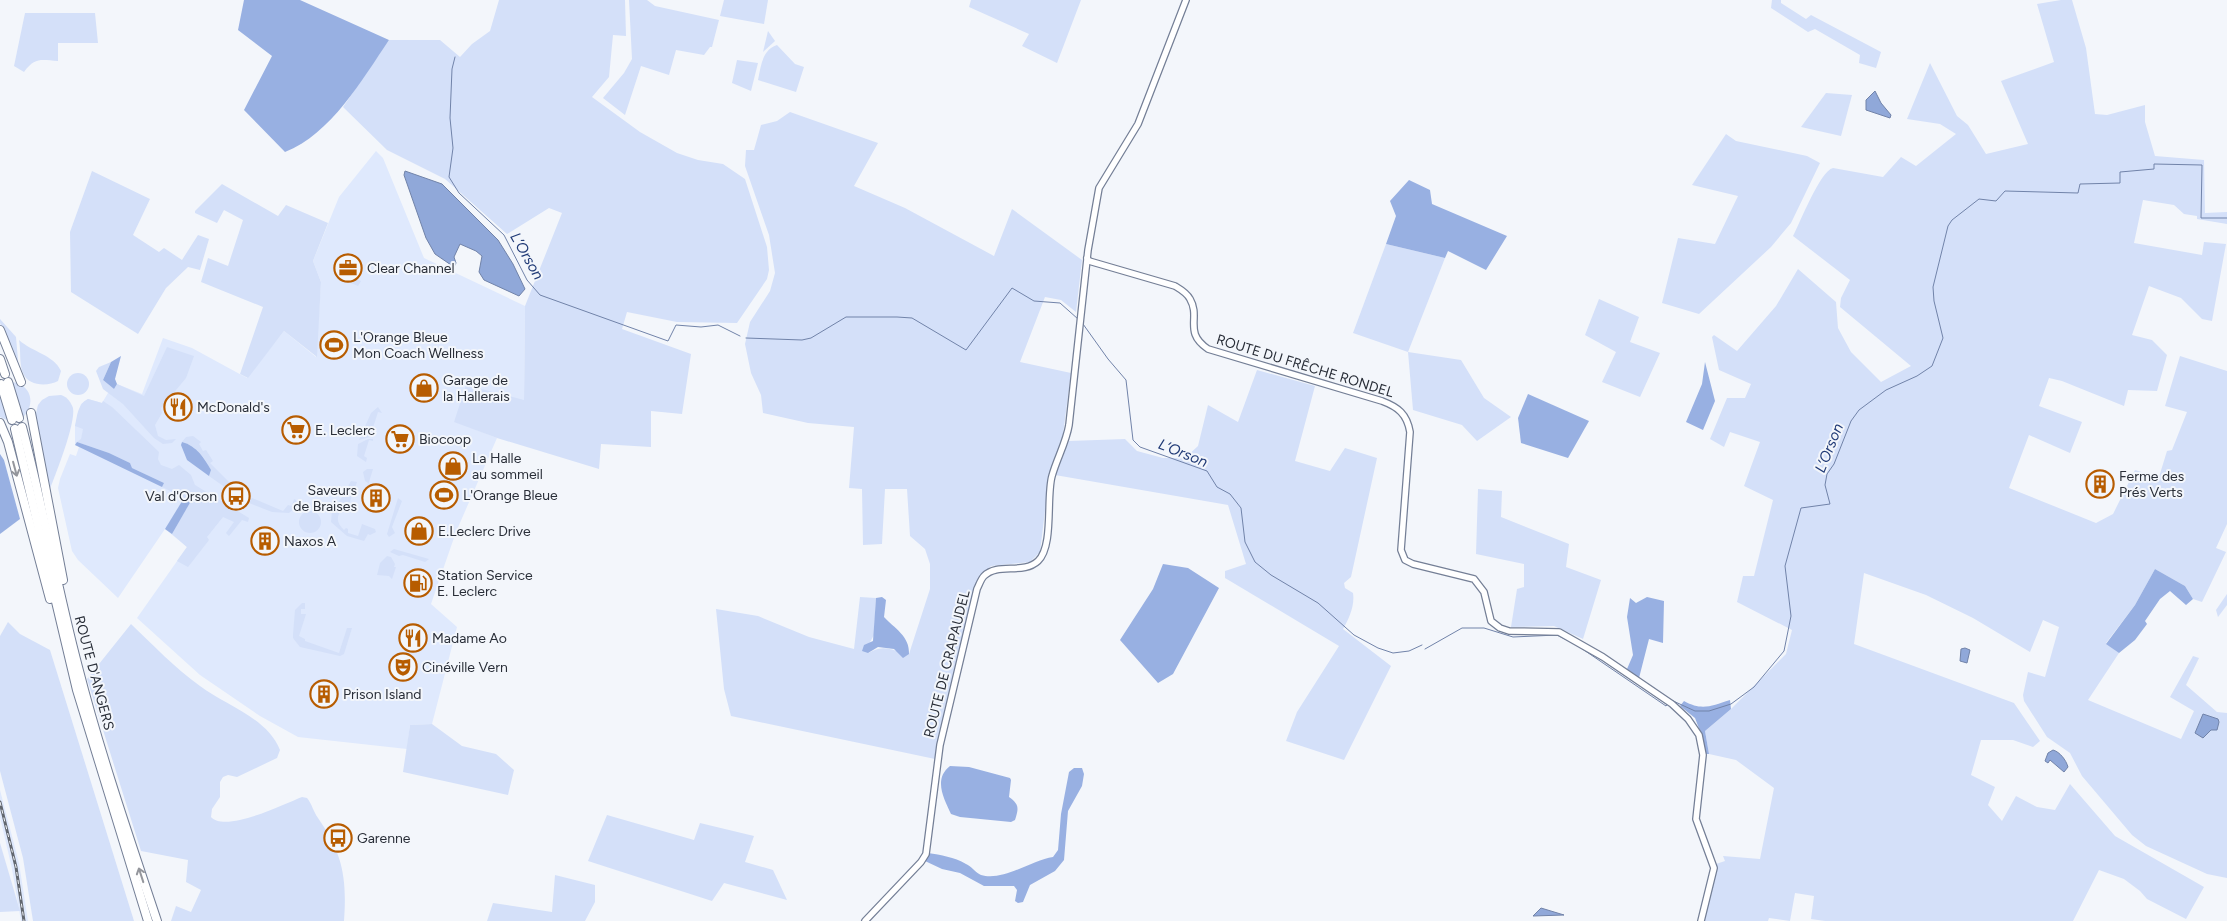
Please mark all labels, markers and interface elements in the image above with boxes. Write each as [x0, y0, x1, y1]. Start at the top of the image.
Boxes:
water label: L’Orson [506, 229, 548, 283]
office icon: Clear Channel [333, 253, 363, 283]
place label: Clear Channel [367, 260, 455, 277]
place label: L'Orange Bleue Mon Coach Wellness [353, 329, 484, 362]
sports icon: L'Orange Bleue Mon Coach Wellness [319, 330, 349, 360]
street label: ROUTE DU FRÊCHE RONDEL [1214, 331, 1396, 401]
place label: Garage de la Hallerais [443, 372, 510, 405]
shop icon: Garage de la Hallerais [409, 373, 439, 403]
restaurant icon: McDonald's [163, 392, 193, 422]
place label: McDonald's [197, 399, 270, 416]
supermarket icon: E. Leclerc [281, 415, 311, 445]
water label: L’Orson [1811, 421, 1847, 475]
place label: E. Leclerc [315, 422, 376, 439]
supermarket icon: Biocoop [385, 424, 415, 454]
place label: Biocoop [419, 431, 471, 448]
water label: L’Orson [1156, 435, 1210, 471]
place label: La Halle au sommeil [472, 450, 543, 483]
shop icon: La Halle au sommeil [438, 451, 468, 481]
one-way arrow [11, 460, 21, 476]
place label: Ferme des Prés Verts [2119, 468, 2184, 501]
building icon: Ferme des Prés Verts [2085, 469, 2115, 499]
sports icon: L'Orange Bleue [429, 480, 459, 510]
bus stop icon: Val d'Orson [221, 481, 251, 511]
place label: Saveurs de Braises [293, 482, 357, 515]
building icon: Saveurs de Braises [361, 483, 391, 513]
place label: L'Orange Bleue [463, 487, 558, 504]
place label: Val d'Orson [145, 488, 217, 505]
shop icon: E.Leclerc Drive [404, 516, 434, 546]
place label: E.Leclerc Drive [438, 523, 531, 540]
building icon: Naxos A [250, 526, 280, 556]
place label: Naxos A [284, 533, 337, 550]
place label: Station Service E. Leclerc [437, 567, 533, 600]
fuel station icon: Station Service E. Leclerc [403, 568, 433, 598]
street label: ROUTE DE CRAPAUDEL [920, 588, 974, 739]
street label: ROUTE D'ANGERS [71, 614, 117, 732]
restaurant icon: Madame Ao [398, 623, 428, 653]
place label: Madame Ao [432, 630, 507, 647]
theatre icon: Cinéville Vern [388, 652, 418, 682]
place label: Cinéville Vern [422, 659, 508, 676]
building icon: Prison Island [309, 679, 339, 709]
place label: Prison Island [343, 686, 422, 703]
bus stop icon: Garenne [323, 823, 353, 853]
place label: Garenne [357, 830, 411, 847]
one-way arrow [136, 867, 146, 883]

